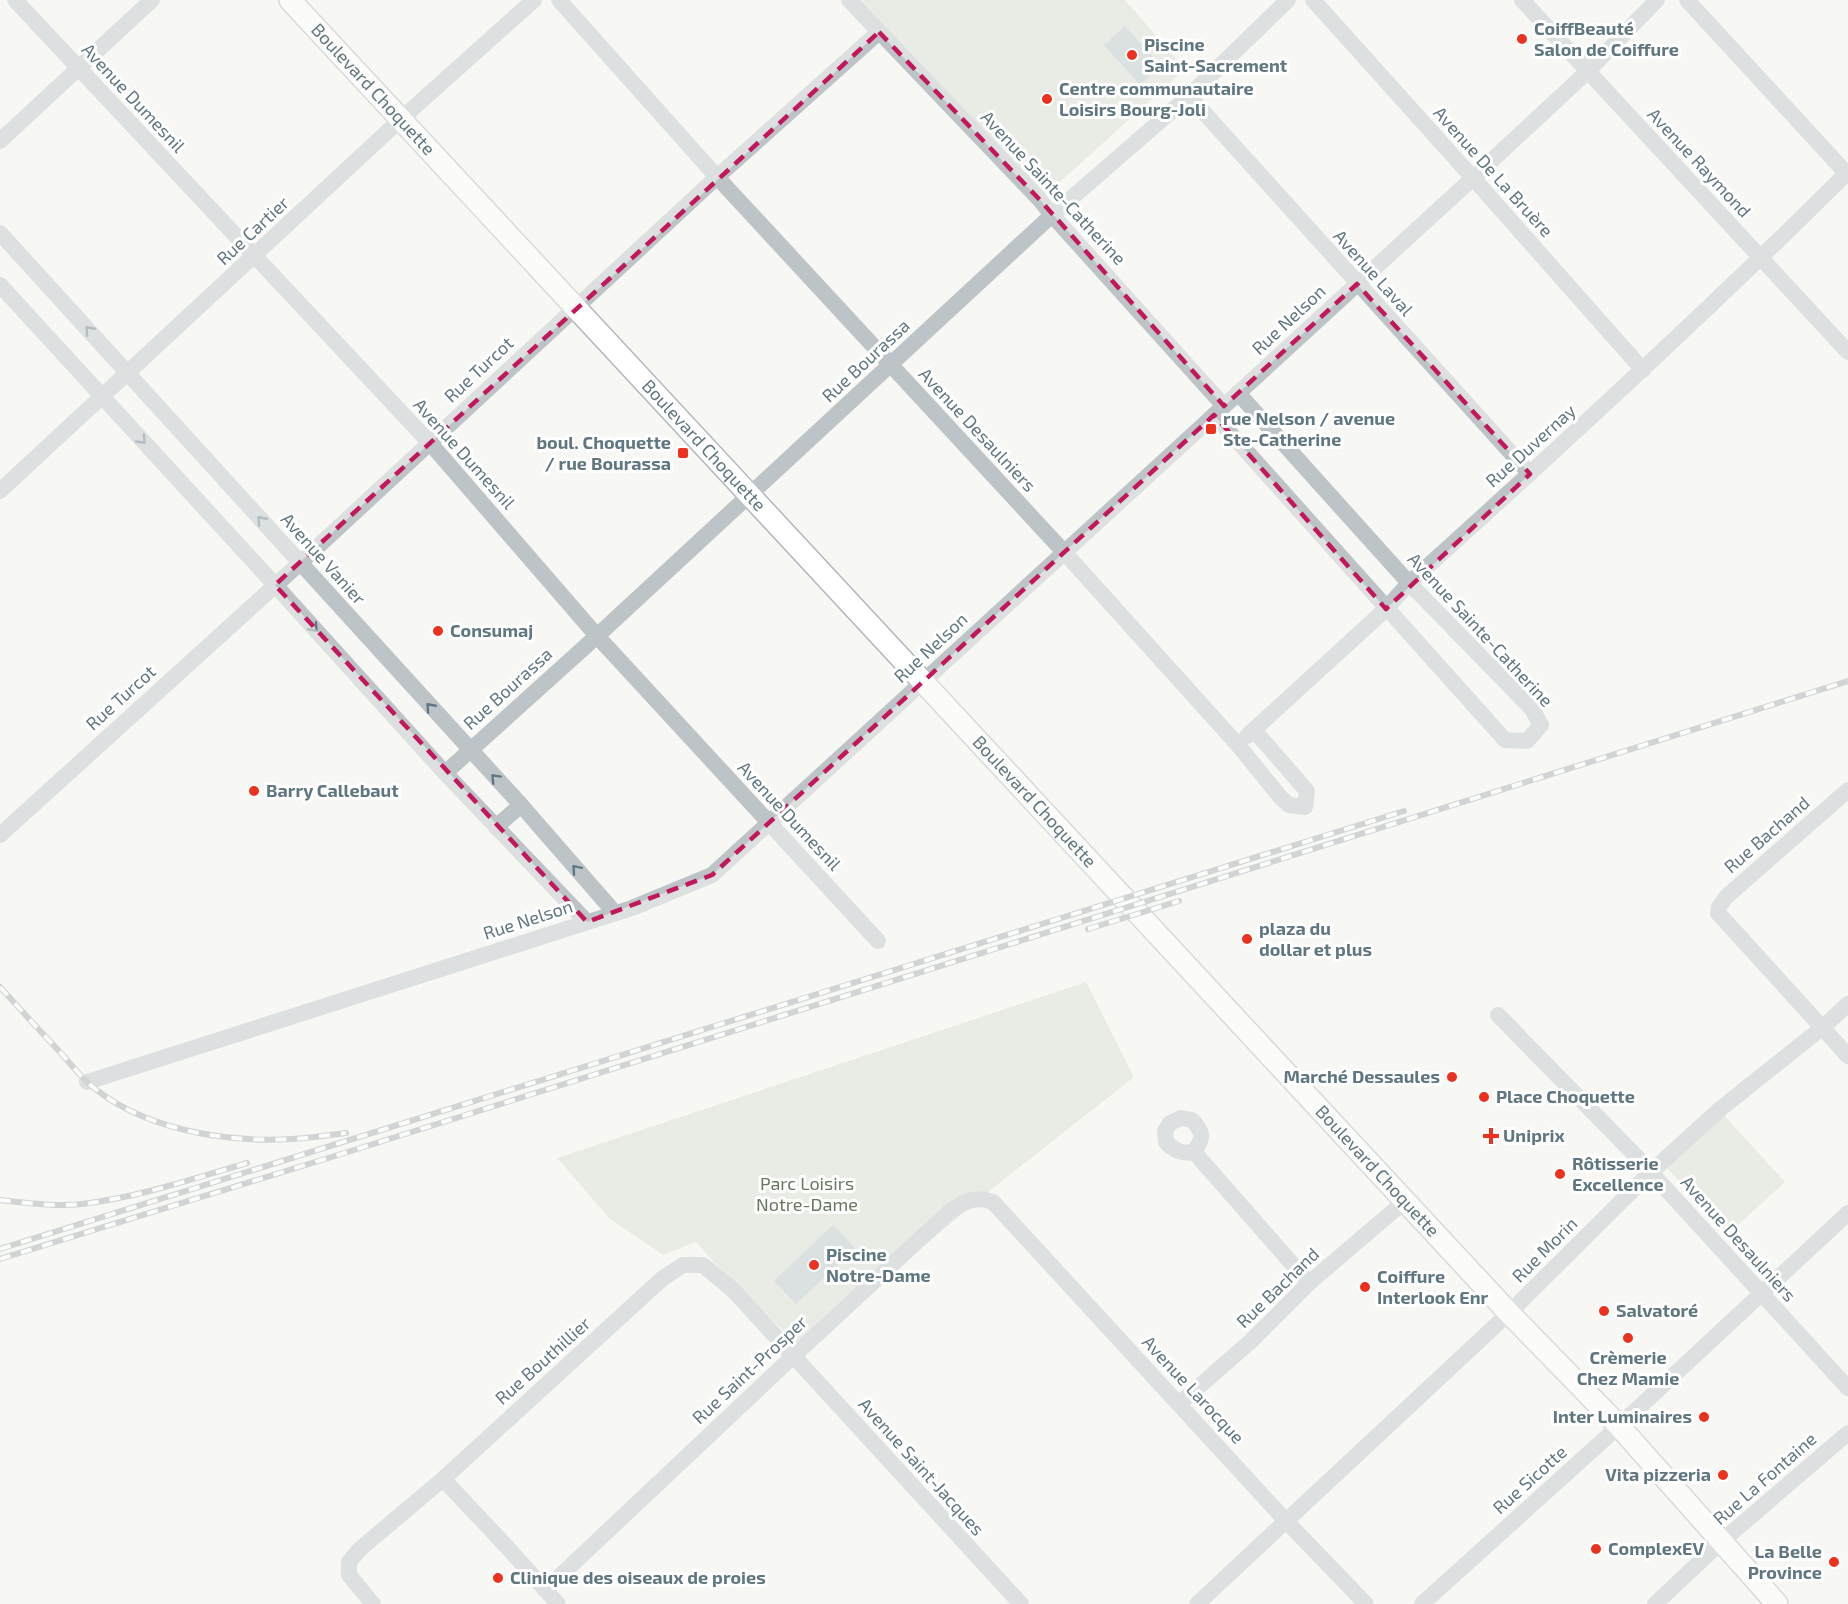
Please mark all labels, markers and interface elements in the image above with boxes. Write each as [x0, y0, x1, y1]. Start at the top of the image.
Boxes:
place label: CoiffBeauté Salon de Coiffure [1534, 17, 1679, 60]
street label: Boulevard Choquette [307, 18, 440, 159]
marker: CoiffBeauté Salon de Coiffure [1515, 32, 1529, 46]
place label: Piscine Saint-Sacrement [1144, 33, 1288, 76]
street label: Avenue Dumesnil [77, 38, 190, 157]
marker: Piscine Saint-Sacrement [1125, 48, 1139, 62]
place label: Centre communautaire Loisirs Bourg-Joli [1059, 77, 1254, 120]
marker: Centre communautaire Loisirs Bourg-Joli [1040, 92, 1054, 106]
street label: Avenue De La Bruère [1429, 102, 1558, 241]
street label: Avenue Raymond [1643, 103, 1756, 222]
street label: Avenue Sainte-Catherine [977, 106, 1131, 269]
street label: Rue Cartier [212, 191, 293, 269]
street label: Avenue Laval [1329, 225, 1419, 320]
street label: Rue Nelson [1247, 280, 1330, 359]
street label: Rue Bourassa [817, 314, 914, 407]
one-way arrow [85, 326, 96, 337]
street label: Rue Turcot [439, 332, 518, 407]
street label: Avenue Desaulniers [915, 363, 1041, 496]
street label: Boulevard Choquette [638, 374, 771, 515]
street label: Avenue Dumesnil [409, 393, 521, 514]
street label: Rue Duvernay [1481, 399, 1580, 491]
place label: rue Nelson / avenue Ste-Catherine [1223, 407, 1395, 450]
marker: rue Nelson / avenue Ste-Catherine [1204, 422, 1218, 436]
place label: boul. Choquette / rue Bourassa [536, 431, 671, 474]
one-way arrow [135, 433, 146, 444]
marker: boul. Choquette / rue Bourassa [676, 446, 690, 460]
street label: Avenue Vanier [277, 508, 371, 609]
one-way arrow [257, 516, 268, 526]
street label: Avenue Sainte-Catherine [1404, 548, 1558, 711]
street label: Rue Nelson [889, 608, 972, 687]
place label: Consumaj [450, 619, 533, 641]
one-way arrow [307, 621, 318, 632]
marker: Consumaj [431, 624, 445, 638]
street label: Rue Bourassa [458, 643, 556, 734]
street label: Rue Turcot [81, 660, 160, 734]
one-way arrow [426, 703, 437, 713]
street label: Boulevard Choquette [969, 731, 1102, 872]
street label: Avenue Dumesnil [733, 756, 846, 875]
one-way arrow [491, 774, 502, 784]
place label: Barry Callebaut [266, 779, 399, 801]
marker: Barry Callebaut [247, 784, 261, 798]
street label: Rue Bachand [1719, 791, 1814, 877]
one-way arrow [573, 865, 584, 876]
street label: Rue Nelson [480, 894, 575, 944]
place label: plaza du dollar et plus [1259, 917, 1372, 960]
marker: plaza du dollar et plus [1240, 932, 1254, 946]
place label: Marché Dessaules [1284, 1065, 1440, 1087]
marker: Marché Dessaules [1445, 1070, 1459, 1084]
place label: Place Choquette [1496, 1085, 1635, 1107]
marker: Place Choquette [1477, 1090, 1491, 1104]
street label: Boulevard Choquette [1311, 1100, 1445, 1241]
place label: Uniprix [1503, 1124, 1566, 1146]
marker: Uniprix [1484, 1129, 1498, 1143]
place label: Rôtisserie Excellence [1572, 1152, 1664, 1195]
marker: Rôtisserie Excellence [1553, 1167, 1567, 1181]
street label: Avenue Desaulniers [1677, 1171, 1801, 1306]
park label: Parc Loisirs Notre-Dame [756, 1172, 858, 1215]
street label: Rue Morin [1507, 1212, 1581, 1286]
place label: Piscine Notre-Dame [826, 1243, 931, 1286]
street label: Rue Bachand [1232, 1243, 1323, 1332]
marker: Piscine Notre-Dame [807, 1258, 821, 1272]
place label: Coiffure Interlook Enr [1377, 1265, 1489, 1308]
marker: Coiffure Interlook Enr [1358, 1280, 1372, 1294]
place label: Salvatoré [1616, 1299, 1698, 1321]
marker: Salvatoré [1597, 1304, 1611, 1318]
street label: Rue Saint-Prosper [687, 1310, 811, 1428]
street label: Rue Bouthillier [490, 1312, 594, 1409]
street label: Avenue Larocque [1138, 1331, 1249, 1448]
marker: Crèmerie Chez Mamie [1621, 1331, 1635, 1345]
place label: Crèmerie Chez Mamie [1577, 1346, 1679, 1389]
street label: Avenue Saint-Jacques [854, 1393, 989, 1540]
place label: Inter Luminaires [1553, 1405, 1692, 1427]
marker: Inter Luminaires [1697, 1410, 1711, 1424]
street label: Rue La Fontaine [1708, 1427, 1820, 1529]
street label: Rue Sicotte [1488, 1440, 1571, 1518]
place label: Vita pizzeria [1605, 1463, 1711, 1485]
marker: Vita pizzeria [1716, 1468, 1730, 1482]
place label: ComplexEV [1608, 1537, 1704, 1559]
place label: La Belle Province [1748, 1540, 1822, 1583]
marker: ComplexEV [1589, 1542, 1603, 1556]
marker: La Belle Province [1827, 1555, 1841, 1569]
place label: Clinique des oiseaux de proies [510, 1566, 766, 1588]
marker: Clinique des oiseaux de proies [491, 1571, 505, 1585]

